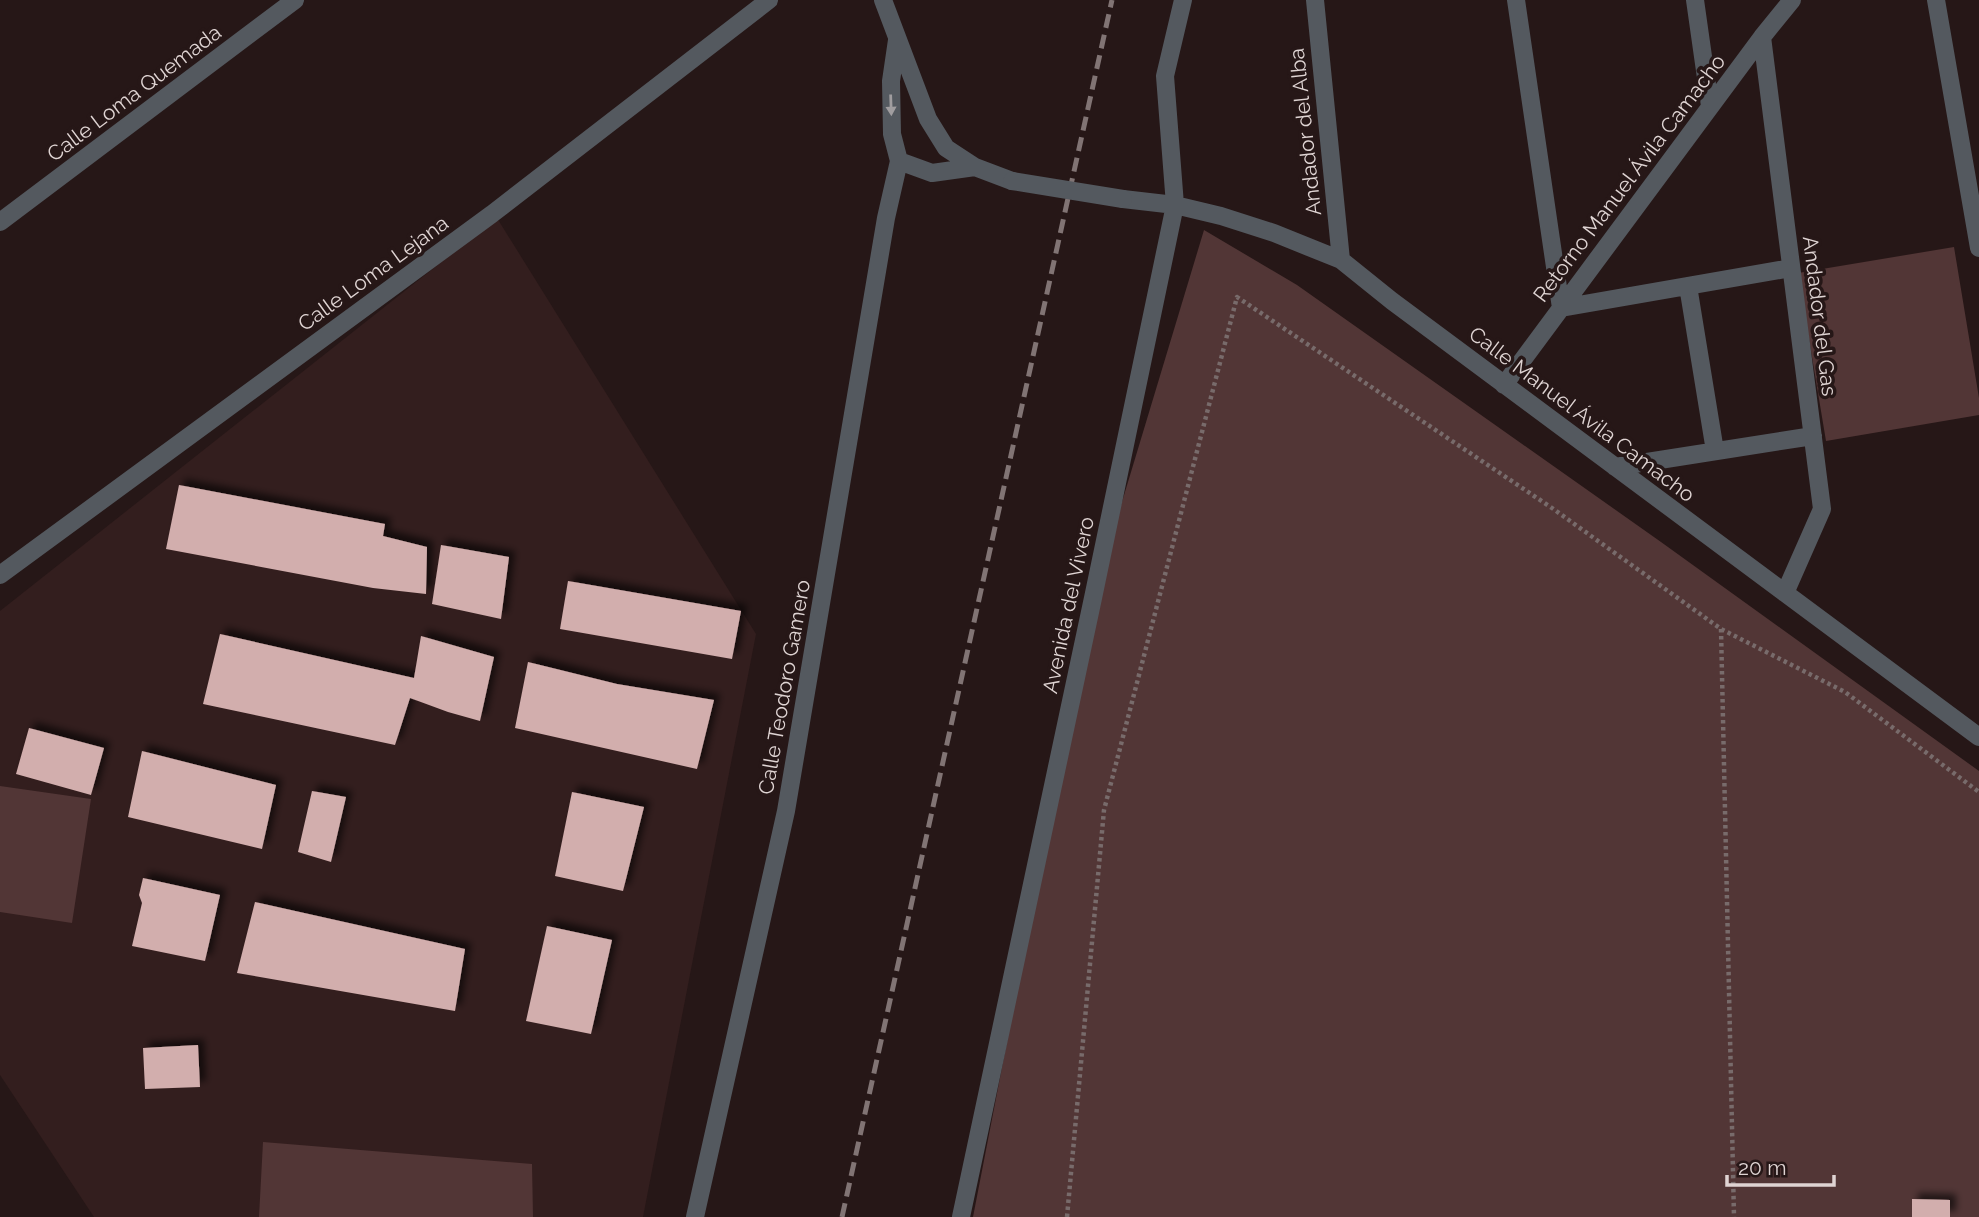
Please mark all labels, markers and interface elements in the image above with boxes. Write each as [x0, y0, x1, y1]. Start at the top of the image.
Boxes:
street label: Calle Loma Quemada [42, 19, 226, 167]
street label: Andador del Alba [1284, 47, 1326, 217]
street label: Retorno Manuel Ávila Camacho [1528, 49, 1730, 307]
one-way arrow [886, 94, 897, 116]
street label: Calle Loma Lejana [293, 210, 453, 336]
street label: Andador del Gas [1798, 234, 1842, 398]
street label: Calle Manuel Ávila Camacho [1464, 321, 1700, 507]
street label: Avenida del Vivero [1037, 514, 1099, 696]
street label: Calle Teodoro Gamero [753, 578, 815, 796]
scale bar [1727, 1144, 1834, 1188]
text: 20 m [1738, 1155, 1786, 1180]

